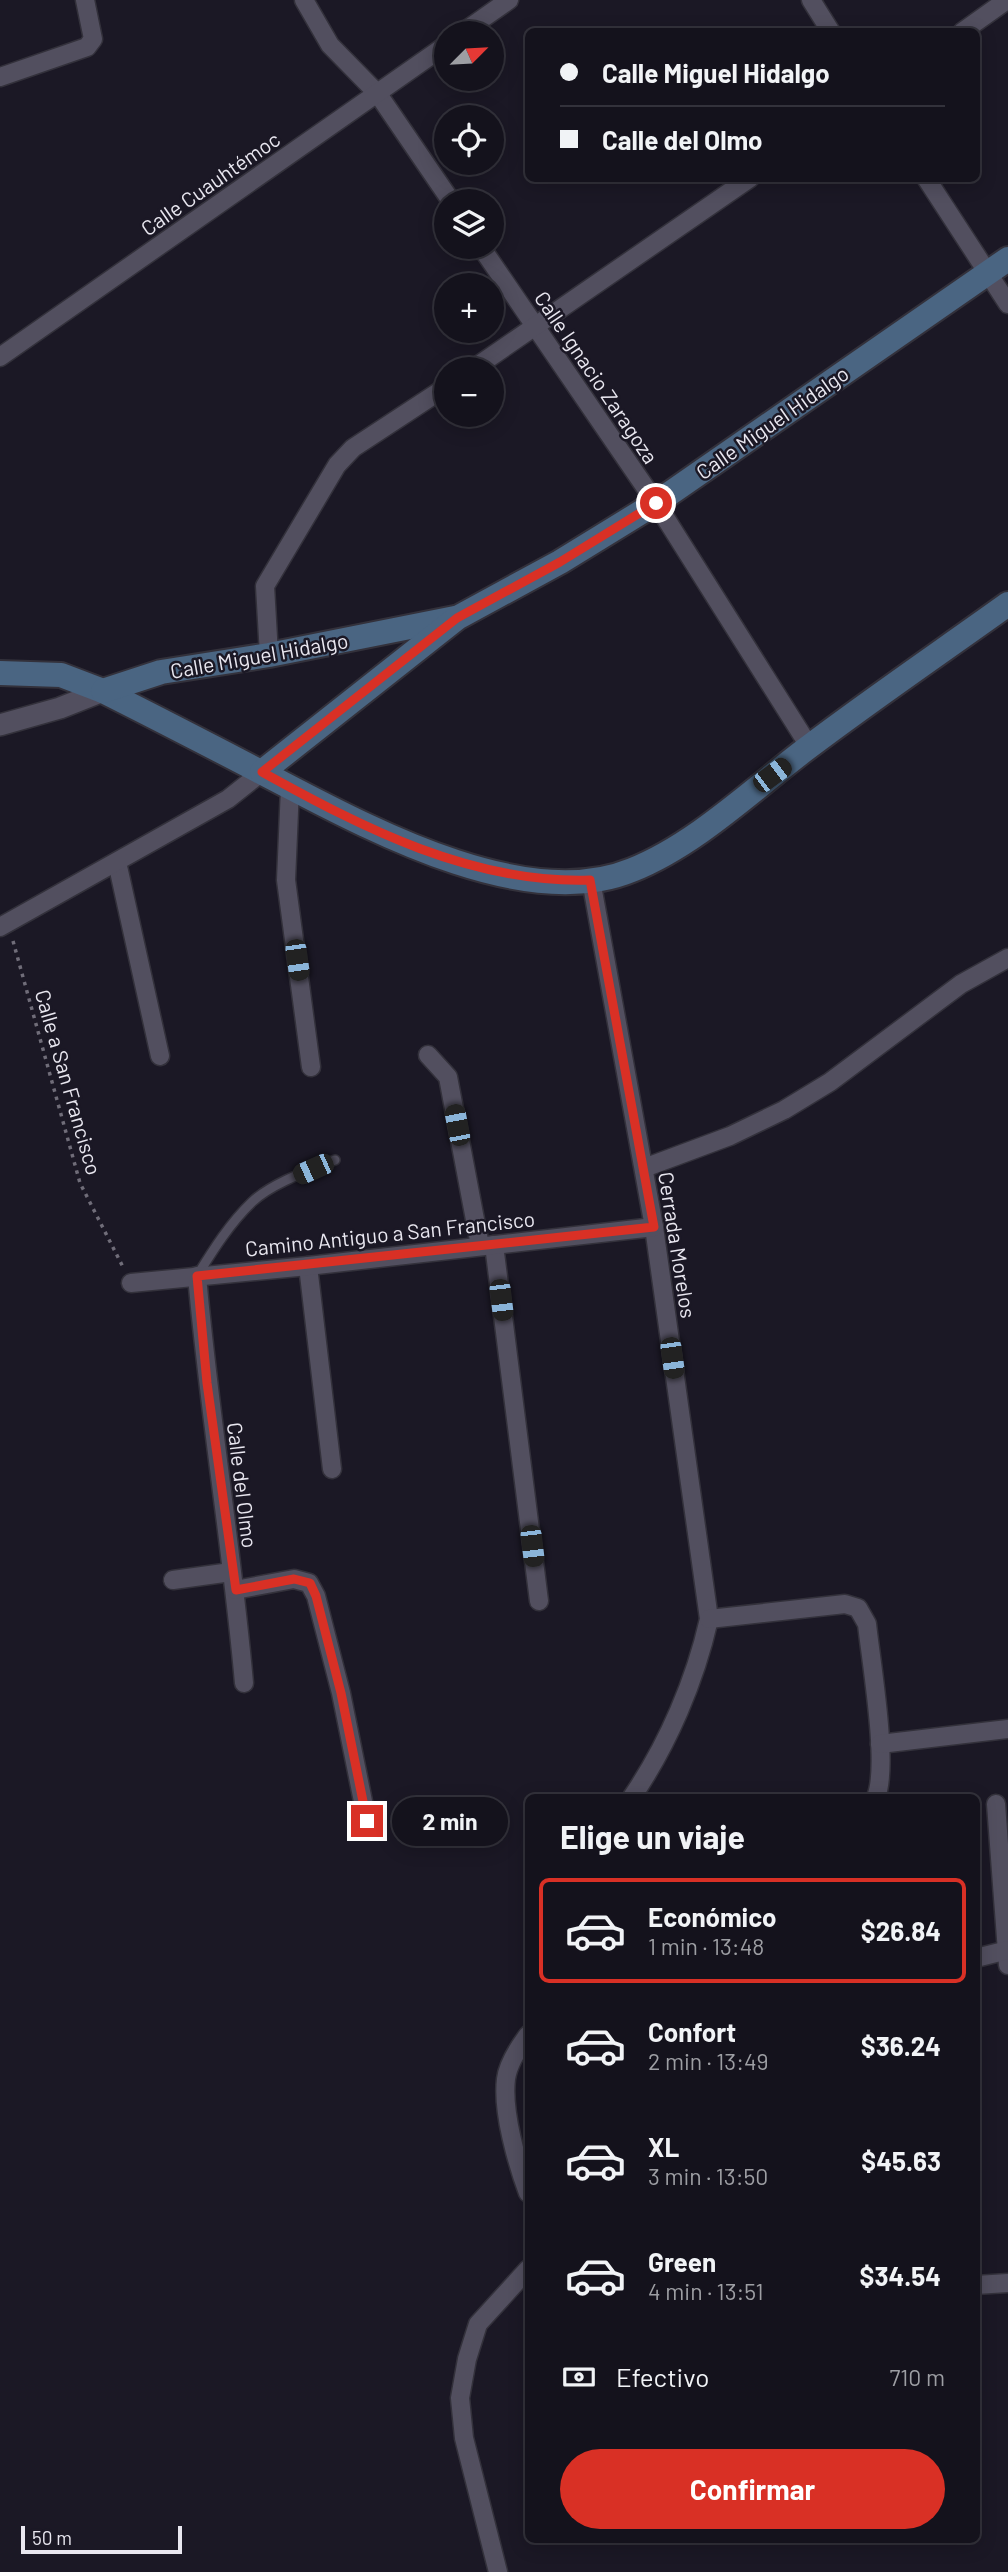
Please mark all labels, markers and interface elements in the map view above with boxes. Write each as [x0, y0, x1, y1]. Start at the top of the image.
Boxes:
north arrow [434, 21, 504, 91]
map controls [434, 21, 504, 427]
text: Calle Miguel Hidalgo [602, 57, 830, 88]
button: locate [434, 105, 504, 175]
text: Calle del Olmo [602, 124, 763, 155]
street label: Calle Cuauhtémoc [136, 126, 284, 240]
button: layers [434, 189, 504, 259]
button: + [434, 273, 504, 343]
street label: Calle Ignacio Zaragoza [530, 286, 664, 468]
button: − [434, 357, 504, 427]
street label: Calle Miguel Hidalgo [691, 360, 853, 484]
route start [640, 487, 672, 519]
street label: Calle Miguel Hidalgo [168, 627, 350, 683]
car [749, 754, 796, 796]
car [284, 938, 311, 982]
street label: Calle a San Francisco [31, 986, 107, 1178]
car [443, 1102, 472, 1148]
car [290, 1151, 337, 1187]
street label: Cerrada Morelos [654, 1170, 702, 1320]
street label: Camino Antiguo a San Francisco [244, 1205, 536, 1261]
car [489, 1278, 514, 1322]
car [659, 1336, 686, 1380]
street label: Calle del Olmo [223, 1421, 263, 1549]
car [520, 1524, 545, 1568]
callout: 2 min [392, 1797, 507, 1846]
route end [351, 1805, 383, 1837]
text: 2 min [422, 1807, 478, 1835]
text: Elige un viaje [560, 1817, 745, 1855]
icon: car [564, 1899, 627, 1962]
text: Económico [648, 1901, 777, 1932]
text: $26.84 [861, 1915, 941, 1946]
text: 1 min · 13:48 [648, 1932, 764, 1960]
icon: car [564, 2014, 627, 2077]
text: Confort [648, 2016, 736, 2047]
text: $36.24 [861, 2030, 941, 2061]
text: 2 min · 13:49 [648, 2047, 769, 2075]
icon: car [564, 2129, 627, 2192]
text: XL [648, 2131, 679, 2162]
text: $45.63 [861, 2145, 941, 2176]
text: 3 min · 13:50 [648, 2162, 768, 2190]
icon: car [564, 2244, 627, 2307]
text: Green [648, 2246, 716, 2277]
text: $34.54 [860, 2260, 941, 2291]
text: 4 min · 13:51 [648, 2277, 764, 2305]
icon: cash [560, 2358, 598, 2396]
text: Efectivo [616, 2361, 709, 2392]
text: 710 m [889, 2363, 945, 2391]
button: Confirmar [560, 2449, 945, 2529]
scale bar [21, 2523, 182, 2555]
text: 50 m [32, 2526, 72, 2549]

